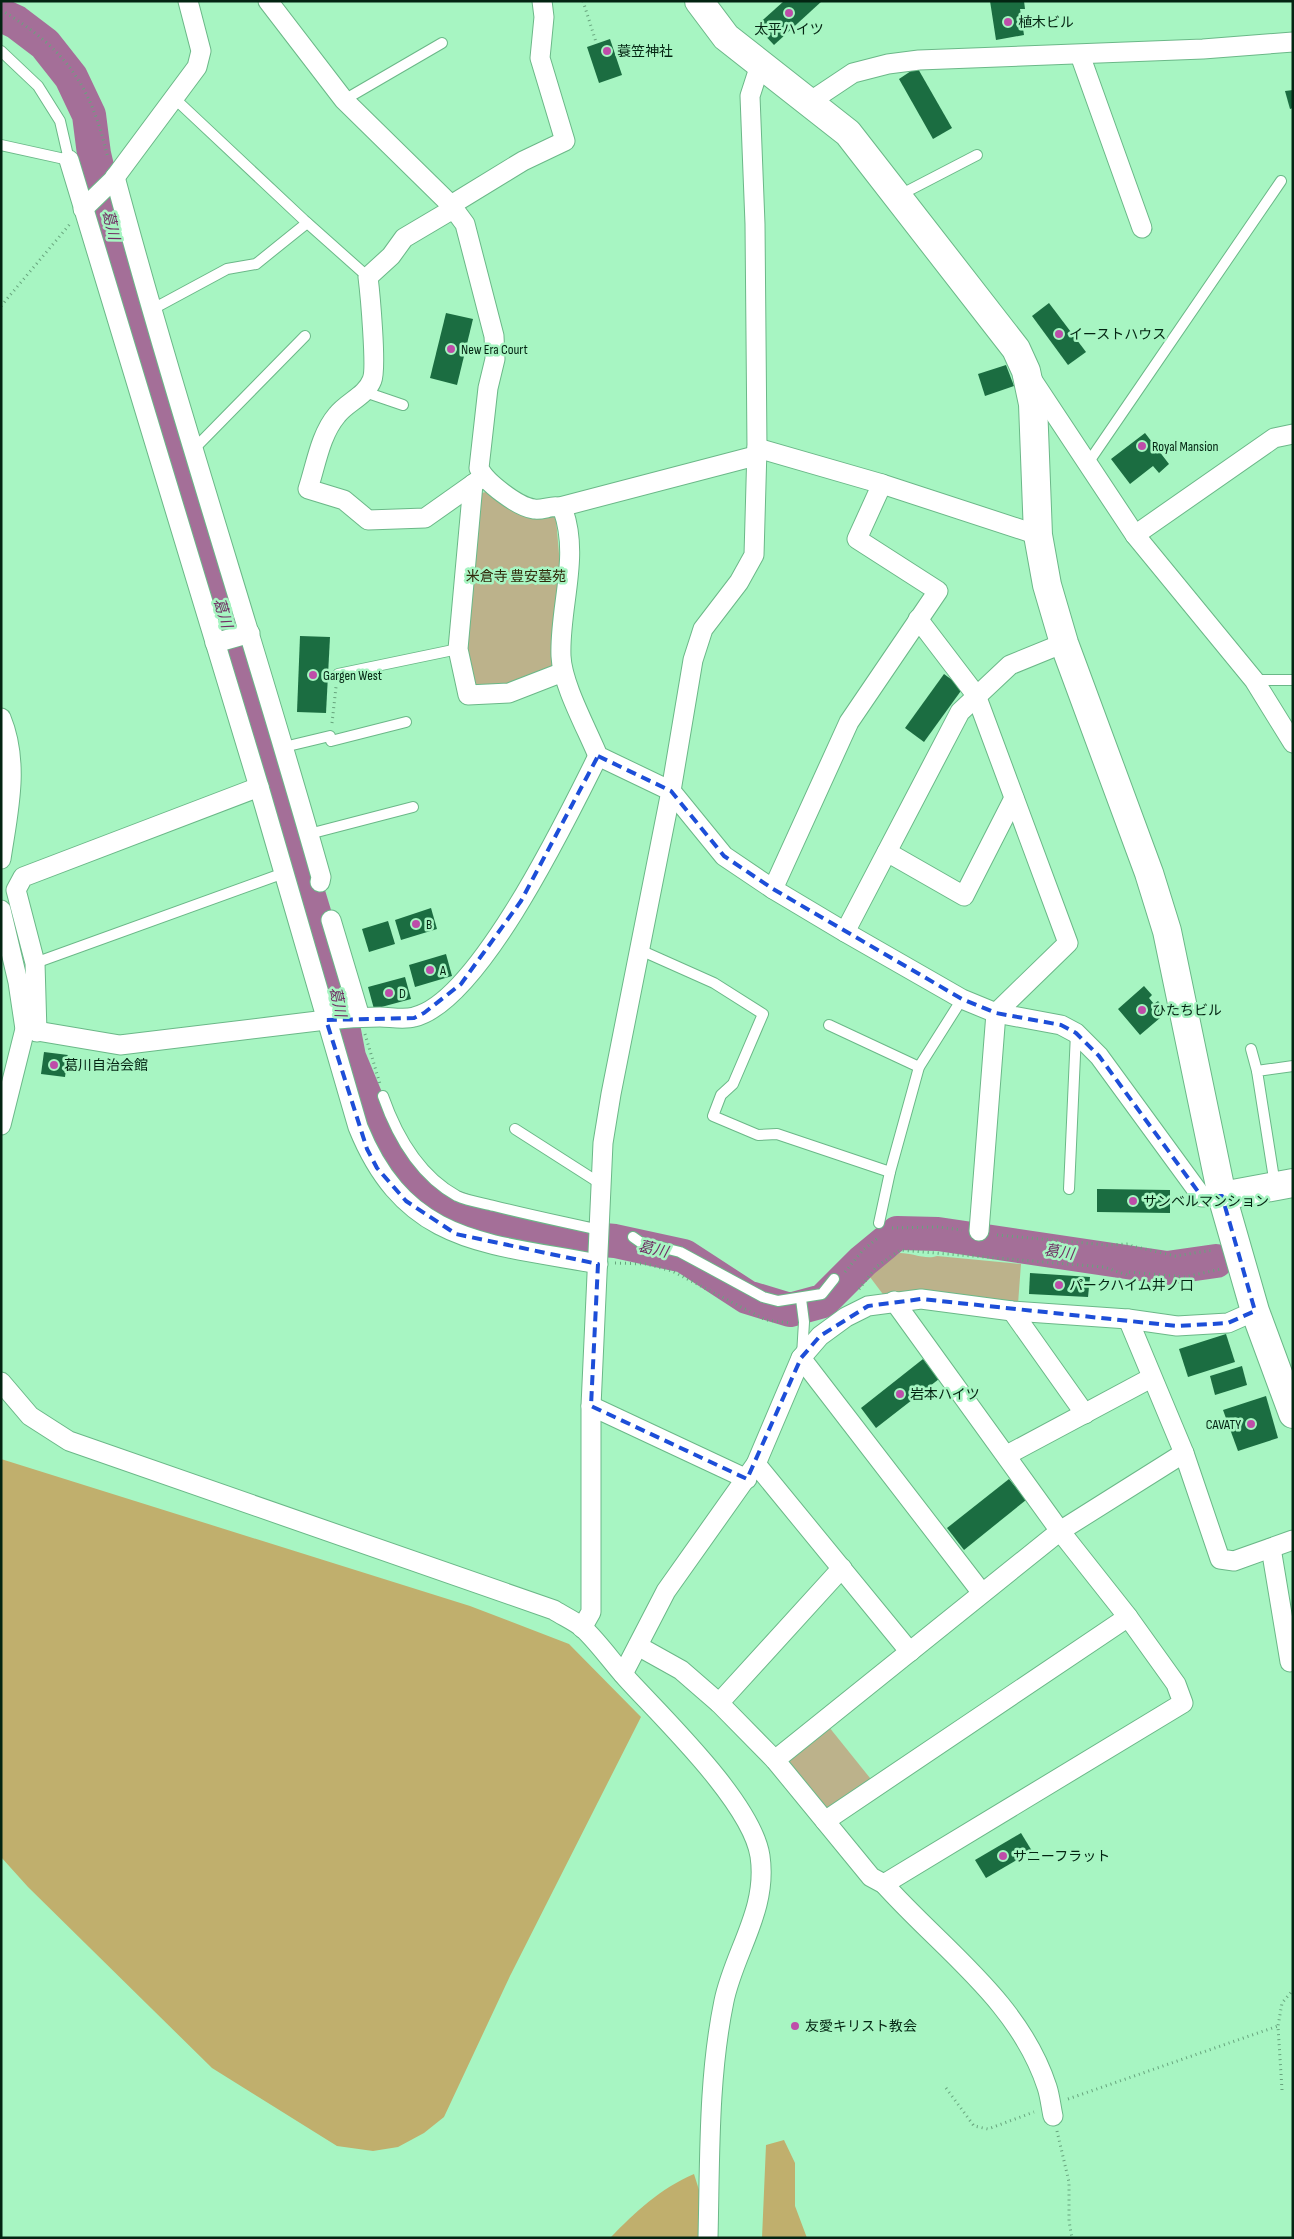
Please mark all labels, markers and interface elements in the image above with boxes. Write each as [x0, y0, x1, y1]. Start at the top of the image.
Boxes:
marker: 太平ハイツ [783, 7, 795, 19]
place label: 植木ビル [1018, 14, 1074, 31]
marker: 植木ビル [1002, 16, 1014, 28]
place label: 太平ハイツ [754, 21, 824, 38]
place label: 蓑笠神社 [617, 43, 673, 60]
marker: 蓑笠神社 [601, 45, 613, 57]
water label: 葛川 [98, 208, 124, 244]
place label: イーストハウス [1069, 326, 1166, 343]
marker: イーストハウス [1053, 328, 1065, 340]
place label: New Era Court [461, 341, 528, 358]
marker: New Era Court [445, 343, 457, 355]
place label: Royal Mansion [1152, 438, 1219, 455]
marker: Royal Mansion [1136, 440, 1148, 452]
park label: 米倉寺 豊安墓苑 [466, 568, 566, 585]
water label: 葛川 [209, 596, 237, 632]
place label: Gargen West [323, 667, 382, 684]
marker: Gargen West [307, 669, 319, 681]
place label: B [426, 916, 432, 933]
marker: B [410, 918, 422, 930]
place label: A [439, 962, 447, 979]
marker: A [424, 964, 436, 976]
water label: 葛川 [325, 985, 350, 1021]
place label: D [399, 985, 406, 1002]
marker: D [383, 987, 395, 999]
place label: ひたちビル [1152, 1002, 1222, 1019]
marker: ひたちビル [1136, 1004, 1148, 1016]
place label: 葛川自治会館 [64, 1057, 148, 1074]
marker: 葛川自治会館 [48, 1059, 60, 1071]
place label: サンベルマンション [1143, 1193, 1269, 1210]
marker: サンベルマンション [1127, 1195, 1139, 1207]
water label: 葛川 [636, 1237, 672, 1263]
water label: 葛川 [1043, 1241, 1077, 1264]
place label: パークハイム井ノ口 [1069, 1277, 1194, 1294]
marker: パークハイム井ノ口 [1053, 1279, 1065, 1291]
place label: 岩本ハイツ [910, 1386, 980, 1403]
marker: 岩本ハイツ [894, 1388, 906, 1400]
place label: CAVATY [1206, 1416, 1241, 1433]
marker: CAVATY [1245, 1418, 1257, 1430]
place label: サニーフラット [1013, 1848, 1110, 1865]
marker: サニーフラット [997, 1850, 1009, 1862]
place label: 友愛キリスト教会 [805, 2018, 917, 2035]
marker: 友愛キリスト教会 [789, 2020, 801, 2032]

